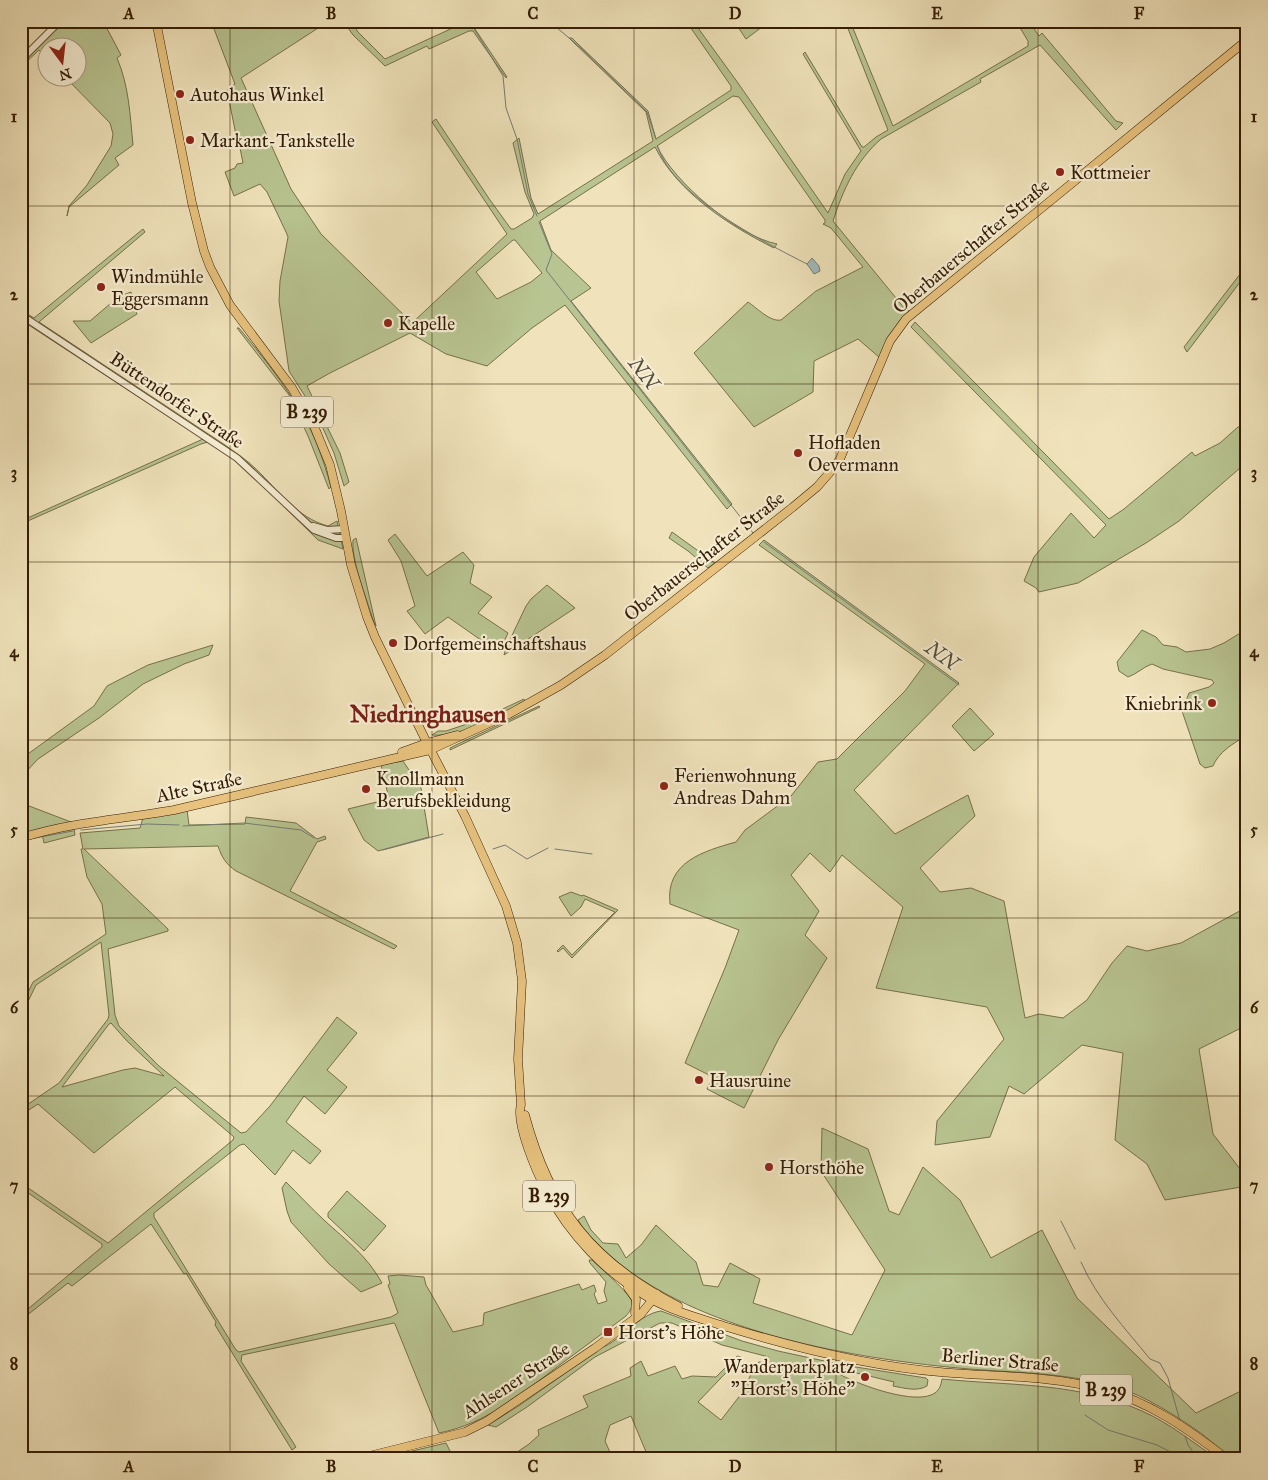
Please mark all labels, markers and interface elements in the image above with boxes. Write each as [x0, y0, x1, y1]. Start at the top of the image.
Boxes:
text: A [123, 4, 135, 23]
text: B [326, 4, 336, 23]
text: C [528, 4, 539, 23]
text: D [729, 4, 742, 23]
text: E [931, 4, 943, 23]
text: F [1134, 4, 1145, 23]
north arrow [38, 38, 88, 88]
text: N [57, 64, 73, 84]
place label: Autohaus Winkel [189, 83, 325, 106]
marker: Autohaus Winkel [174, 88, 186, 100]
text: 1 [11, 107, 18, 126]
text: 1 [1251, 107, 1258, 126]
place label: Markant-Tankstelle [200, 129, 355, 152]
marker: Markant-Tankstelle [184, 134, 196, 146]
place label: Kottmeier [1070, 161, 1151, 184]
marker: Kottmeier [1054, 166, 1066, 178]
street label: Oberbauerschafter Straße [888, 174, 1054, 318]
place label: Windmühle Eggersmann [111, 265, 209, 311]
marker: Windmühle Eggersmann [95, 281, 107, 293]
text: 2 [10, 285, 19, 304]
text: 2 [1250, 285, 1259, 304]
place label: Kapelle [398, 312, 455, 335]
marker: Kapelle [382, 317, 394, 329]
street label: Büttendorfer Straße [106, 347, 248, 453]
water label: NN [623, 351, 666, 396]
road number: B 239 [281, 397, 333, 428]
place label: Hofladen Oevermann [808, 431, 899, 476]
marker: Hofladen Oevermann [792, 447, 804, 459]
text: 3 [11, 463, 17, 483]
text: 3 [1251, 463, 1257, 483]
street label: Oberbauerschafter Straße [619, 486, 789, 626]
place label: Dorfgemeinschaftshaus [403, 632, 587, 656]
water label: NN [920, 634, 965, 676]
marker: Dorfgemeinschaftshaus [387, 637, 399, 649]
text: 4 [10, 642, 20, 662]
text: 4 [1250, 642, 1260, 662]
place label: Kniebrink [1125, 692, 1202, 715]
marker: Kniebrink [1206, 697, 1218, 709]
district label: Niedringhausen [350, 699, 506, 729]
place label: Ferienwohnung Andreas Dahm [673, 764, 796, 809]
street label: Alte Straße [153, 767, 244, 808]
place label: Knollmann Berufsbekleidung [376, 767, 510, 813]
marker: Ferienwohnung Andreas Dahm [658, 780, 670, 792]
marker: Knollmann Berufsbekleidung [360, 783, 372, 795]
text: 5 [10, 820, 18, 839]
text: 5 [1250, 820, 1258, 839]
text: 6 [10, 998, 19, 1017]
text: 6 [1250, 998, 1259, 1017]
place label: Hausruine [709, 1069, 791, 1092]
marker: Hausruine [693, 1074, 705, 1086]
place label: Horsthöhe [779, 1156, 864, 1179]
marker: Horsthöhe [763, 1161, 775, 1173]
text: 7 [10, 1176, 19, 1195]
text: 7 [1250, 1176, 1259, 1195]
road number: B 239 [523, 1180, 575, 1212]
place label: Horst's Höhe [618, 1321, 725, 1344]
marker: Horst's Höhe [602, 1326, 614, 1338]
street label: Ahlsener Straße [457, 1337, 574, 1424]
street label: Berliner Straße [940, 1343, 1060, 1377]
text: 8 [10, 1354, 18, 1373]
text: 8 [1250, 1354, 1258, 1373]
place label: Wanderparkplatz "Horst's Höhe" [724, 1355, 855, 1400]
marker: Wanderparkplatz "Horst's Höhe" [859, 1371, 871, 1383]
road number: B 239 [1080, 1374, 1132, 1406]
text: A [123, 1457, 135, 1476]
text: B [326, 1457, 336, 1476]
text: C [528, 1457, 539, 1476]
text: D [729, 1457, 742, 1476]
text: E [931, 1457, 943, 1476]
text: F [1134, 1457, 1145, 1476]

